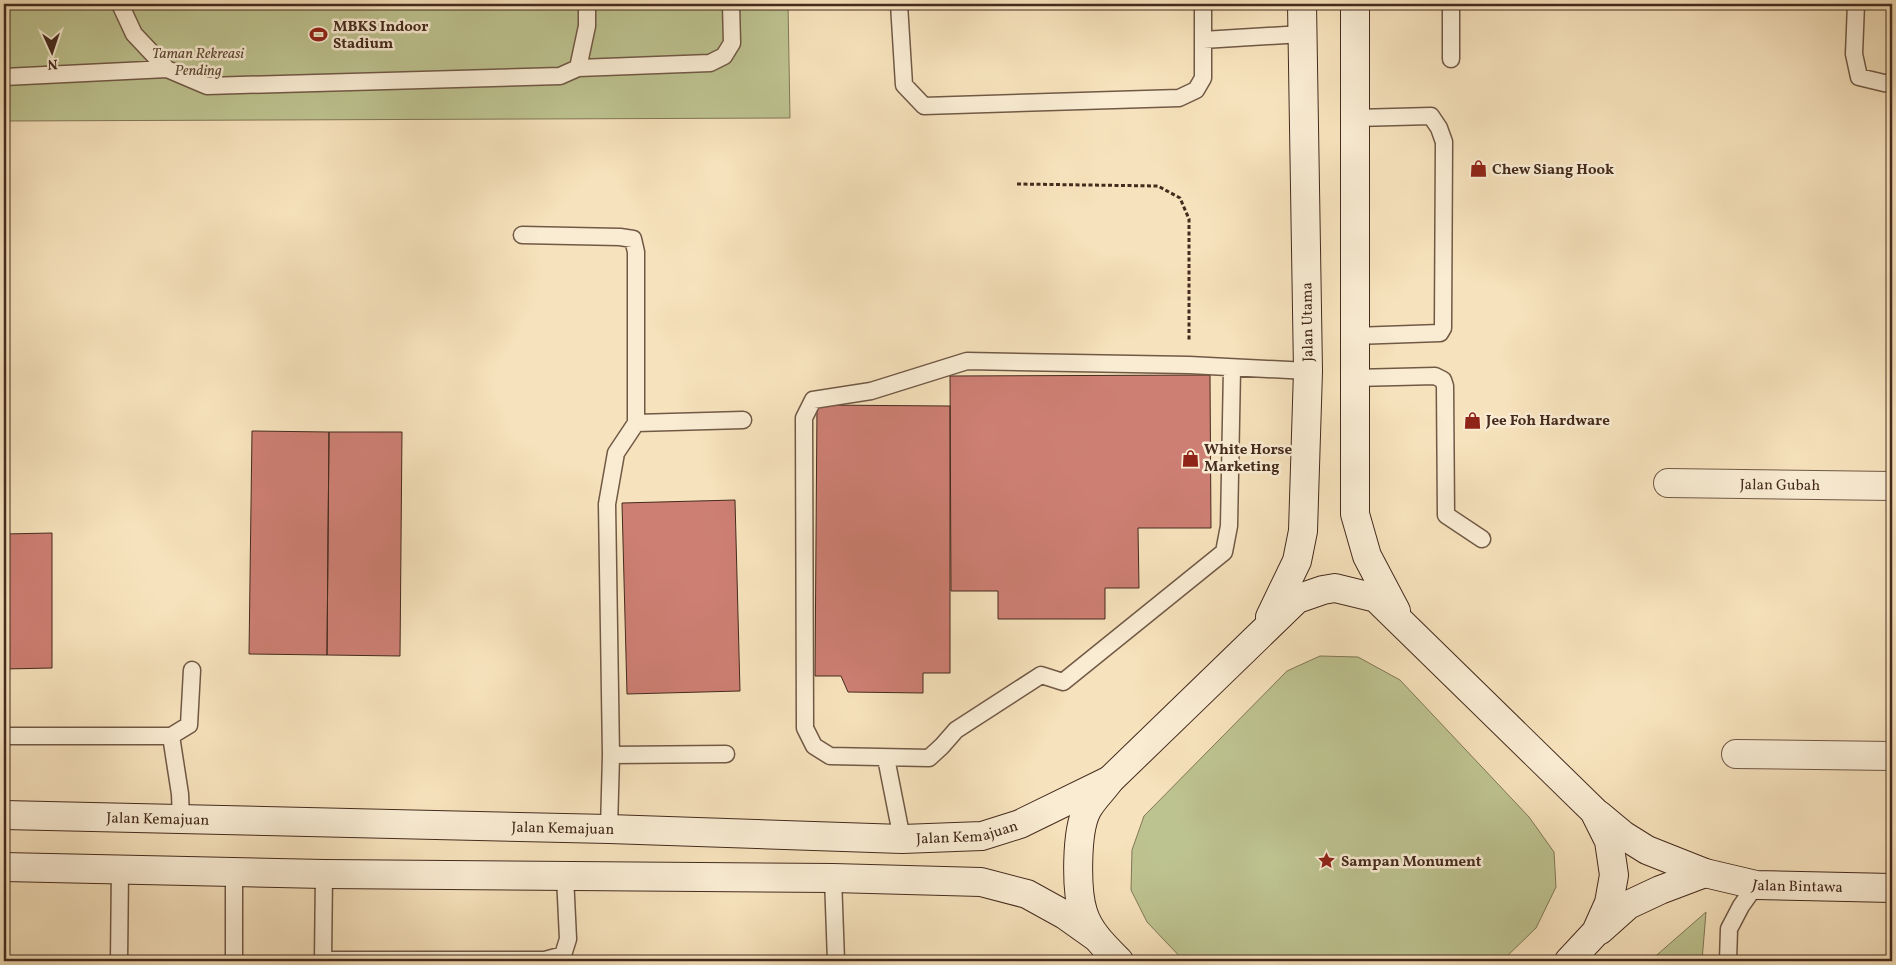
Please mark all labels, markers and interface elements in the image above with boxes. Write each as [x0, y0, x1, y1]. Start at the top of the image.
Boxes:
place label: MBKS Indoor Stadium [333, 17, 429, 55]
sports icon: MBKS Indoor Stadium [309, 25, 329, 45]
north arrow [28, 28, 78, 78]
park label: Taman Rekreasi Pending [152, 44, 244, 82]
text: N [47, 54, 58, 73]
shop icon: Chew Siang Hook [1468, 159, 1488, 179]
place label: Chew Siang Hook [1492, 160, 1614, 181]
street label: Jalan Utama [1297, 282, 1320, 362]
shop icon: Jee Foh Hardware [1462, 410, 1482, 430]
place label: Jee Foh Hardware [1485, 411, 1610, 432]
place label: White Horse Marketing [1204, 440, 1293, 478]
shop icon: White Horse Marketing [1180, 448, 1200, 468]
street label: Jalan Gubah [1740, 475, 1820, 497]
street label: Jalan Kemajuan [106, 808, 210, 832]
street label: Jalan Kemajuan [916, 816, 1021, 850]
street label: Jalan Kemajuan [511, 818, 615, 841]
place icon: Sampan Monument [1317, 851, 1337, 871]
place label: Sampan Monument [1341, 852, 1482, 873]
street label: Jalan Bintawa [1750, 875, 1843, 899]

